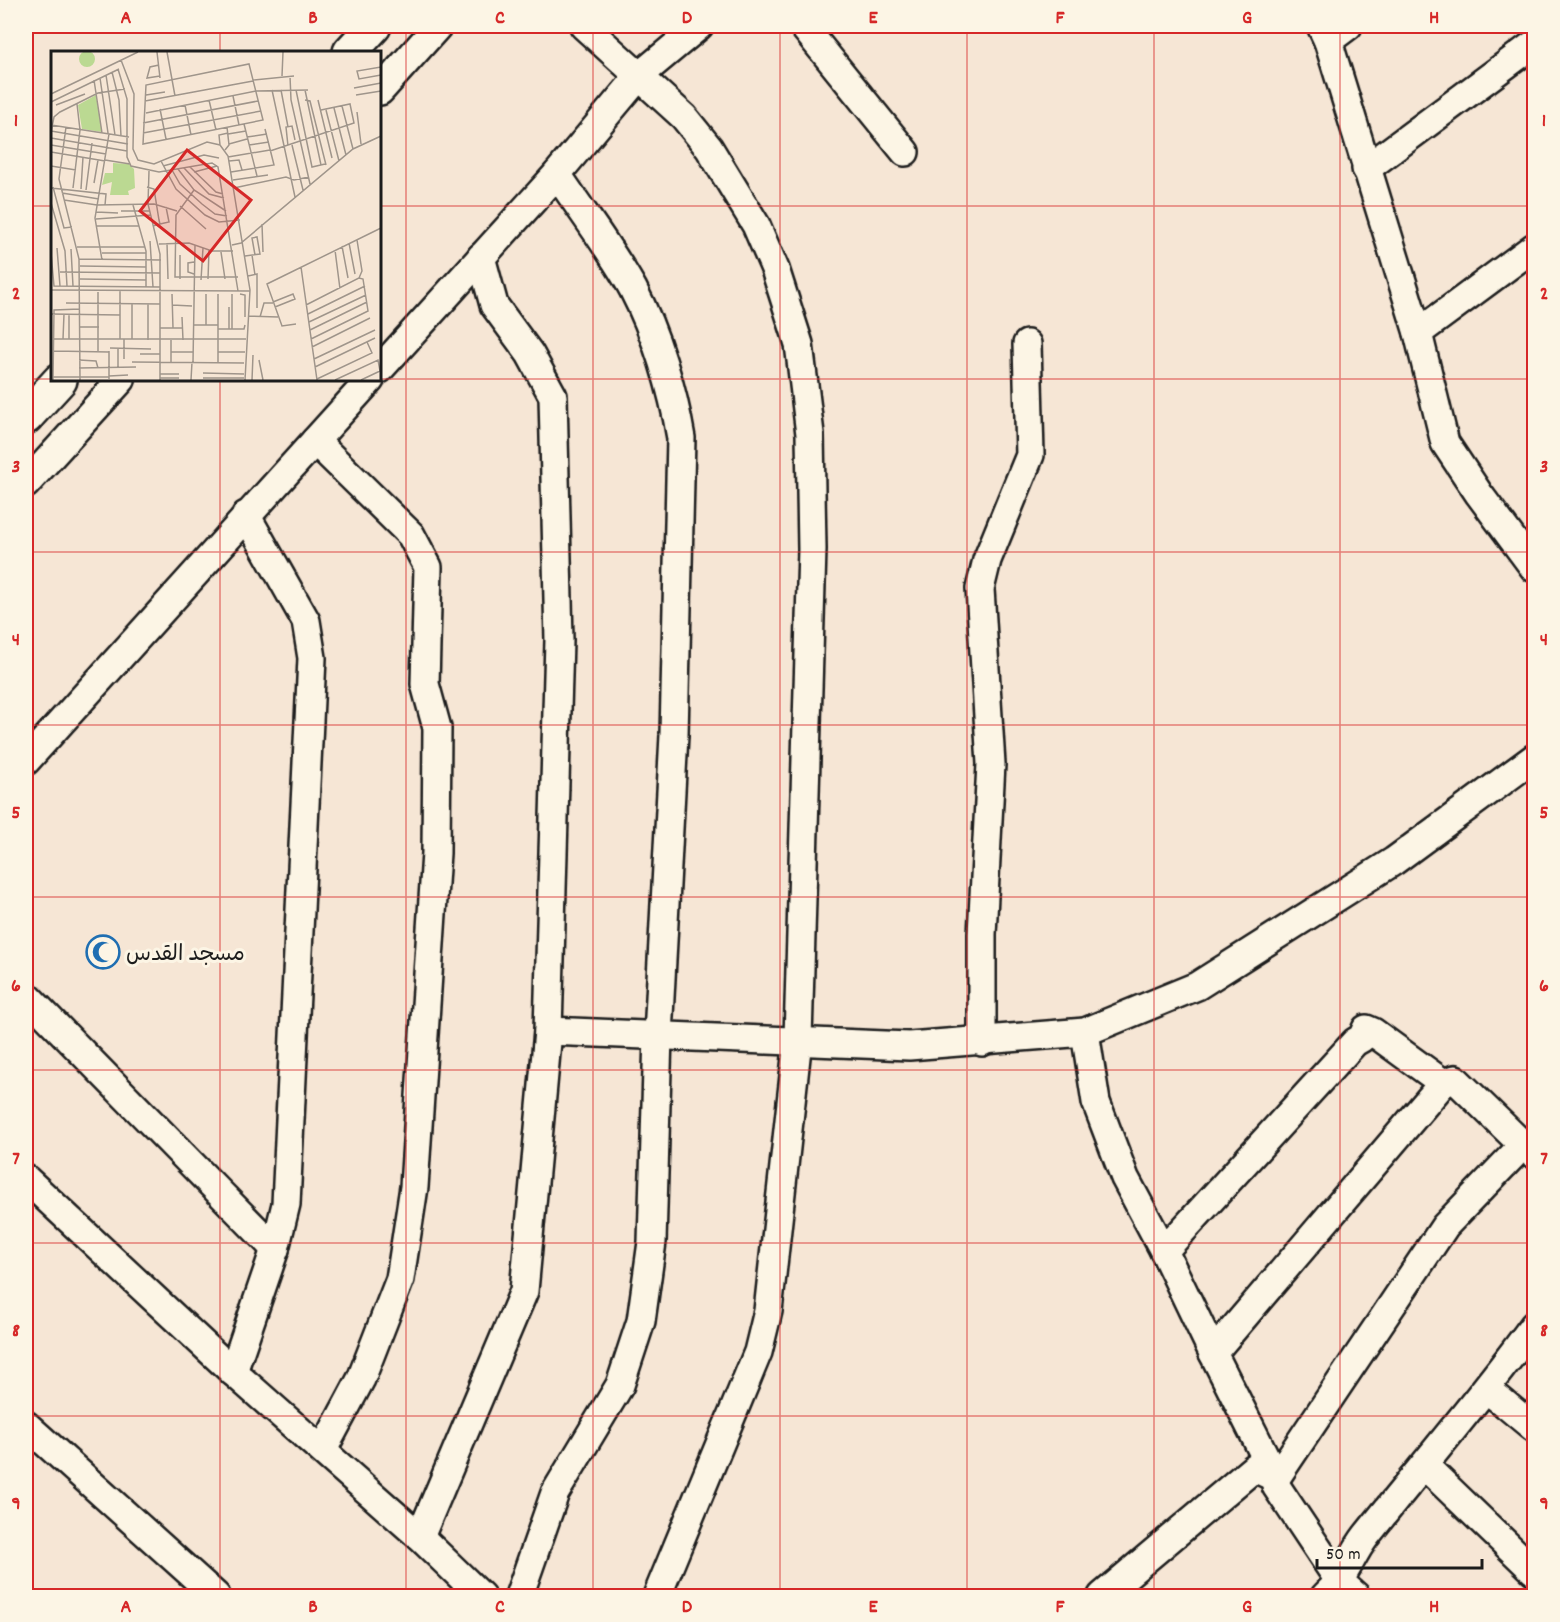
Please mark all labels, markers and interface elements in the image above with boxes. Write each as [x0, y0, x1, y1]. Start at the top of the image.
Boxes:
text: A [121, 5, 132, 33]
text: B [308, 5, 318, 33]
text: C [495, 5, 505, 33]
text: D [682, 5, 693, 33]
text: E [868, 5, 878, 33]
text: F [1056, 5, 1066, 33]
text: G [1242, 5, 1252, 33]
text: H [1429, 5, 1439, 33]
inset map [51, 51, 381, 381]
text: 1 [14, 108, 18, 136]
text: 1 [1542, 108, 1546, 136]
text: 2 [12, 281, 20, 309]
text: 2 [1540, 281, 1548, 309]
text: 3 [12, 454, 20, 482]
text: 3 [1540, 454, 1548, 482]
text: 4 [12, 627, 20, 655]
text: 4 [1540, 627, 1548, 655]
text: 5 [11, 800, 21, 828]
text: 5 [1539, 800, 1549, 828]
mosque icon: مسجد القدس [85, 934, 121, 970]
place label: مسجد القدس [126, 940, 245, 971]
text: 6 [11, 973, 21, 1001]
text: 6 [1539, 973, 1549, 1001]
text: 7 [12, 1146, 20, 1174]
text: 7 [1540, 1146, 1548, 1174]
text: 8 [12, 1318, 20, 1346]
text: 8 [1540, 1318, 1548, 1346]
text: 9 [11, 1491, 21, 1519]
text: 9 [1539, 1491, 1549, 1519]
scale bar [1317, 1532, 1482, 1570]
text: 50 m [1326, 1543, 1361, 1568]
text: A [121, 1594, 132, 1622]
text: B [308, 1594, 318, 1622]
text: C [495, 1594, 505, 1622]
text: D [682, 1594, 693, 1622]
text: E [868, 1594, 878, 1622]
text: F [1056, 1594, 1066, 1622]
text: G [1242, 1594, 1252, 1622]
text: H [1429, 1594, 1439, 1622]

